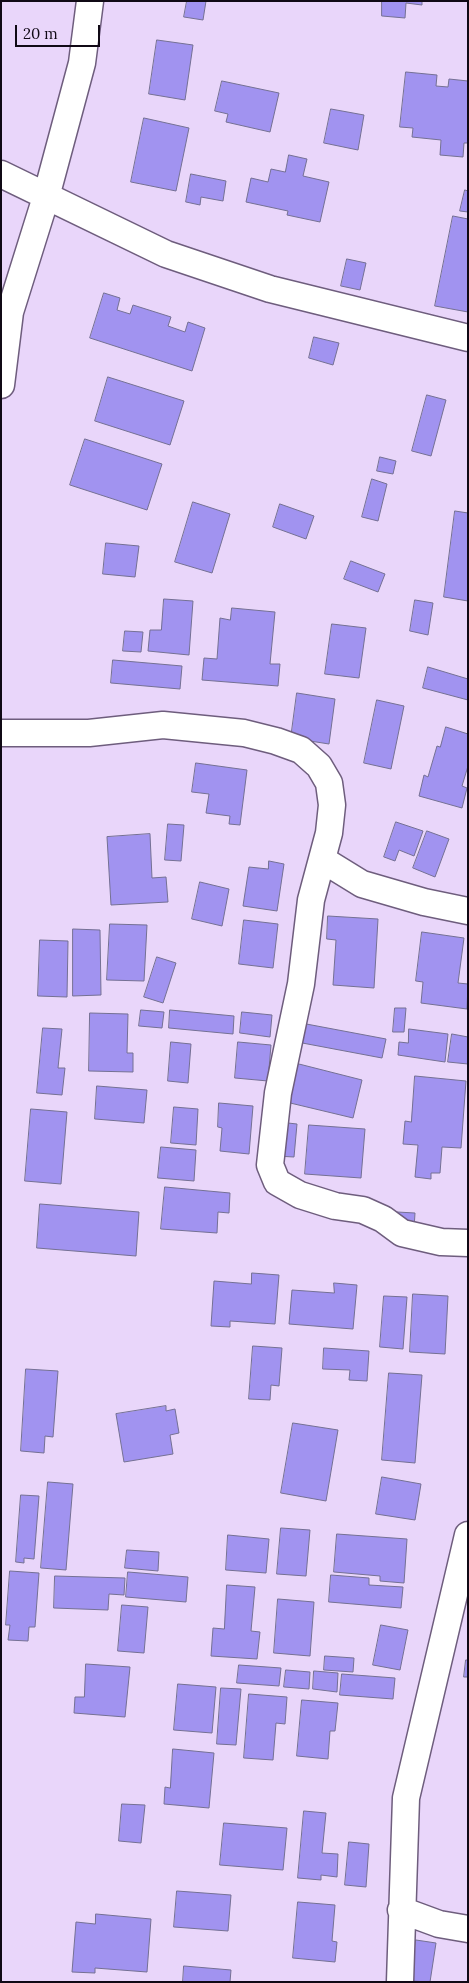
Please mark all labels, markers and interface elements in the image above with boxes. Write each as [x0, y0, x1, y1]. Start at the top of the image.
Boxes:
scale bar [18, 15, 102, 47]
text: 20 m [23, 24, 58, 43]

